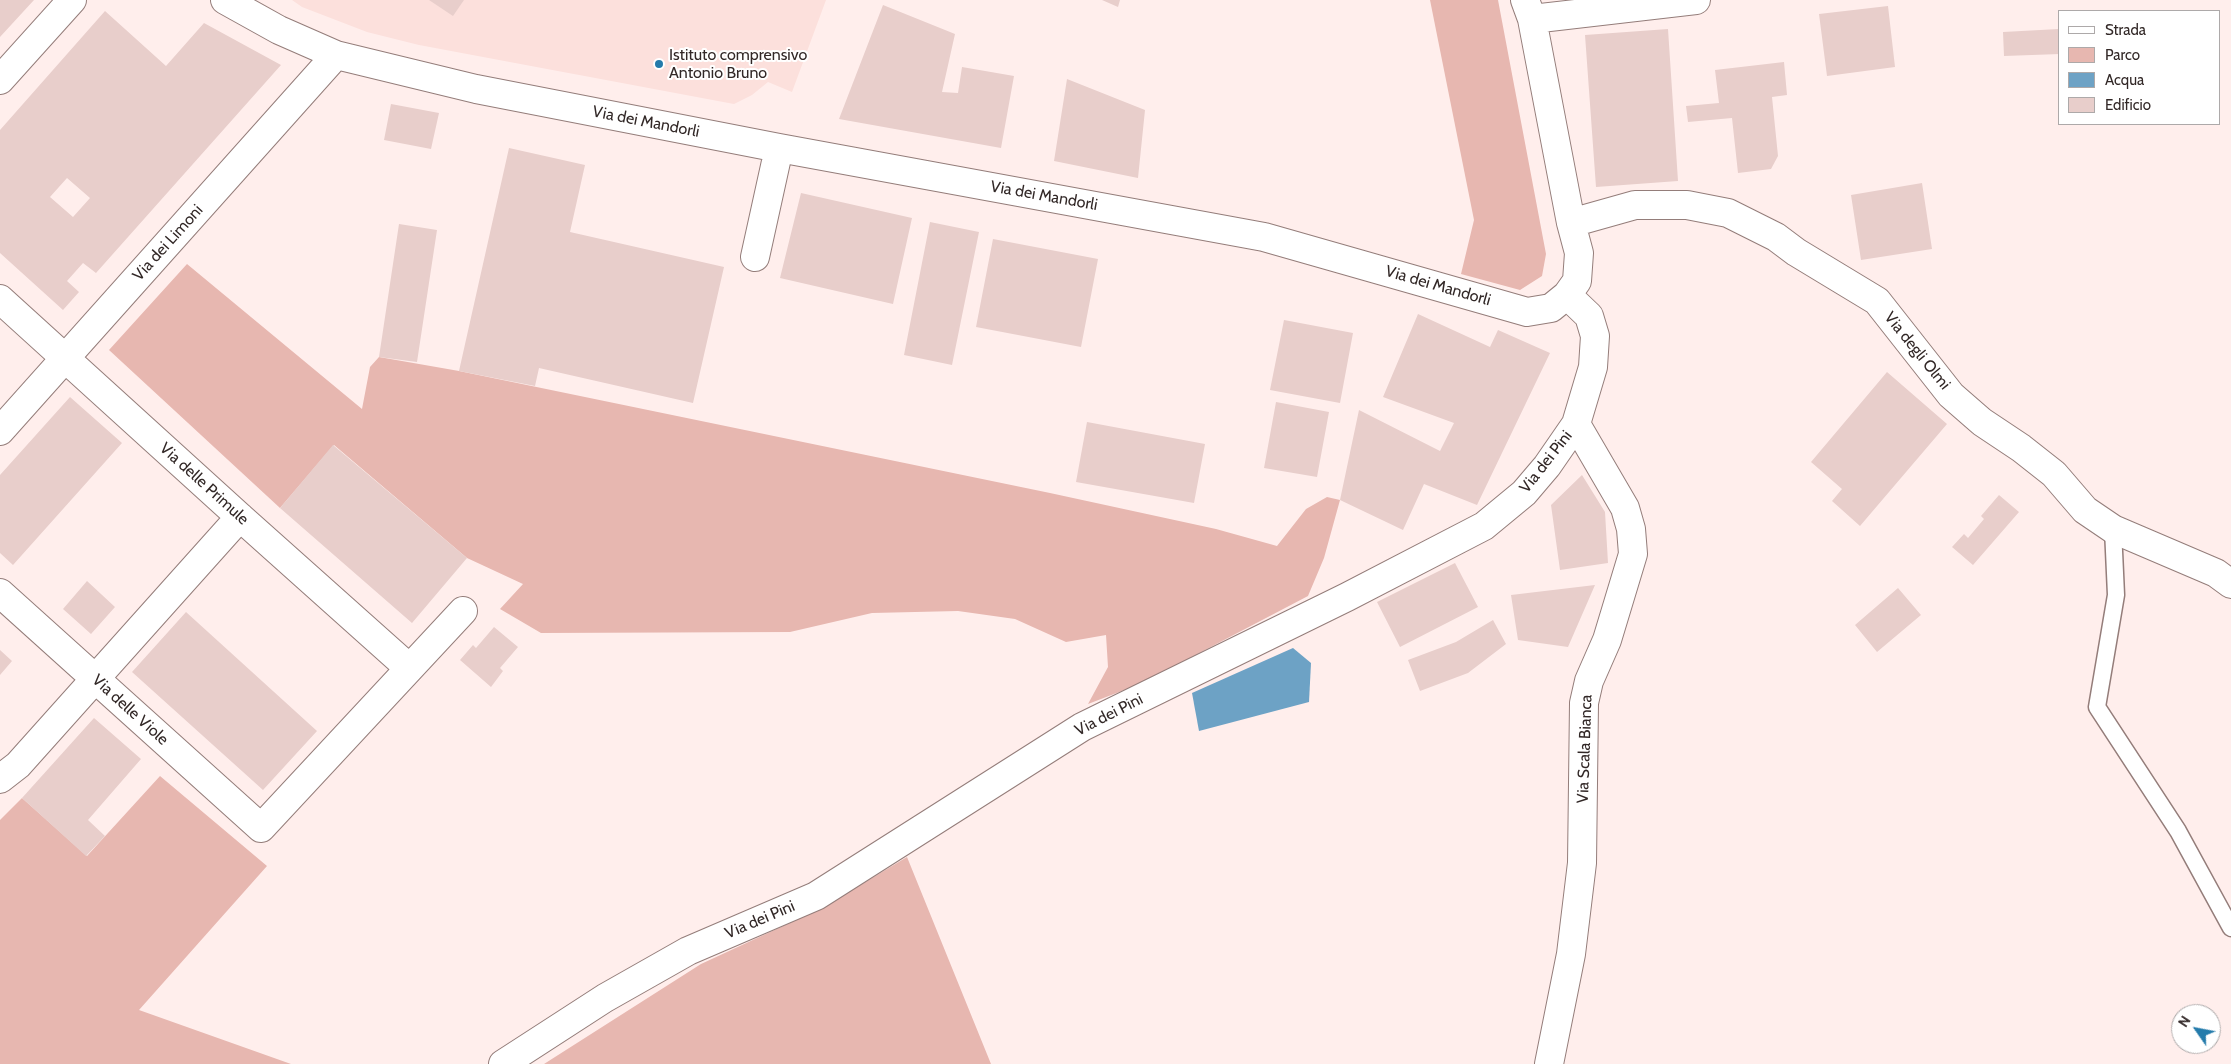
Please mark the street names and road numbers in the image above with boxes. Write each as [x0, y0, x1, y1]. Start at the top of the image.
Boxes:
street label: Via dei Mandorli [591, 102, 701, 142]
street label: Via dei Mandorli [989, 177, 1099, 215]
street label: Via dei Limoni [129, 201, 207, 285]
street label: Via dei Mandorli [1383, 262, 1493, 310]
street label: Via degli Olmi [1880, 308, 1954, 394]
street label: Via dei Pini [1516, 427, 1576, 497]
street label: Via delle Primule [155, 439, 253, 529]
street label: Via delle Viole [88, 671, 172, 749]
street label: Via dei Pini [1072, 690, 1146, 740]
street label: Via Scala Bianca [1574, 694, 1596, 804]
street label: Via dei Pini [722, 897, 798, 943]

